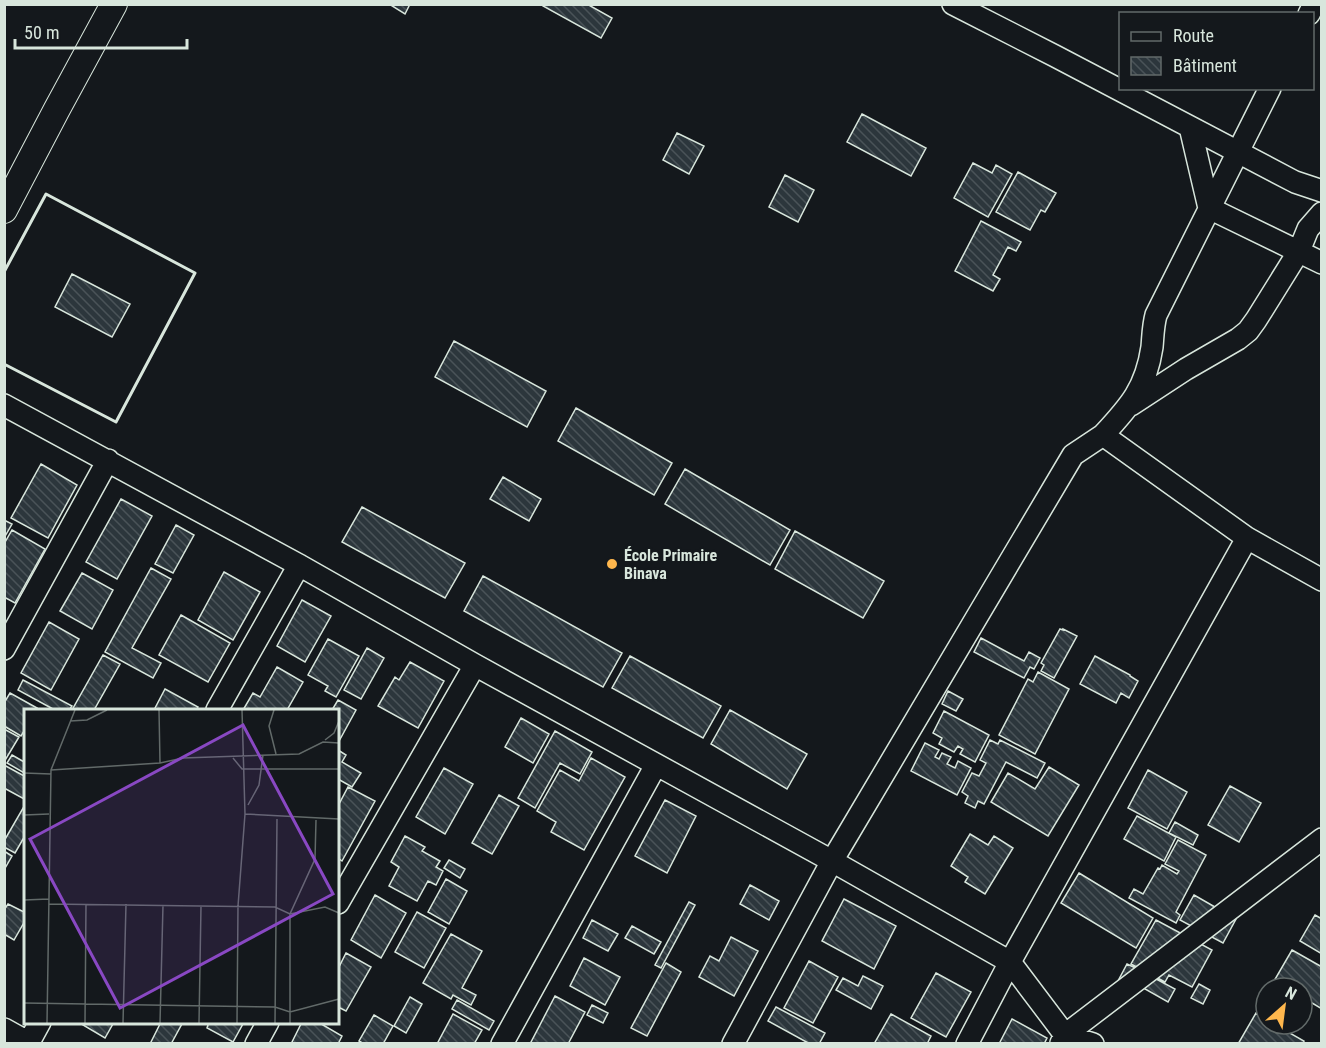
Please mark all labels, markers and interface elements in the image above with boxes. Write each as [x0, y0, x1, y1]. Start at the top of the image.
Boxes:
scale bar [15, 12, 188, 50]
legend [1119, 12, 1314, 90]
text: 50 m [24, 22, 59, 43]
text: Route [1173, 25, 1214, 46]
text: Bâtiment [1173, 55, 1237, 76]
place label: École Primaire Binava [624, 546, 717, 583]
marker: École Primaire Binava [605, 557, 619, 571]
inset map [24, 709, 339, 1024]
north arrow [1254, 976, 1314, 1036]
text: N [1282, 983, 1300, 1004]

